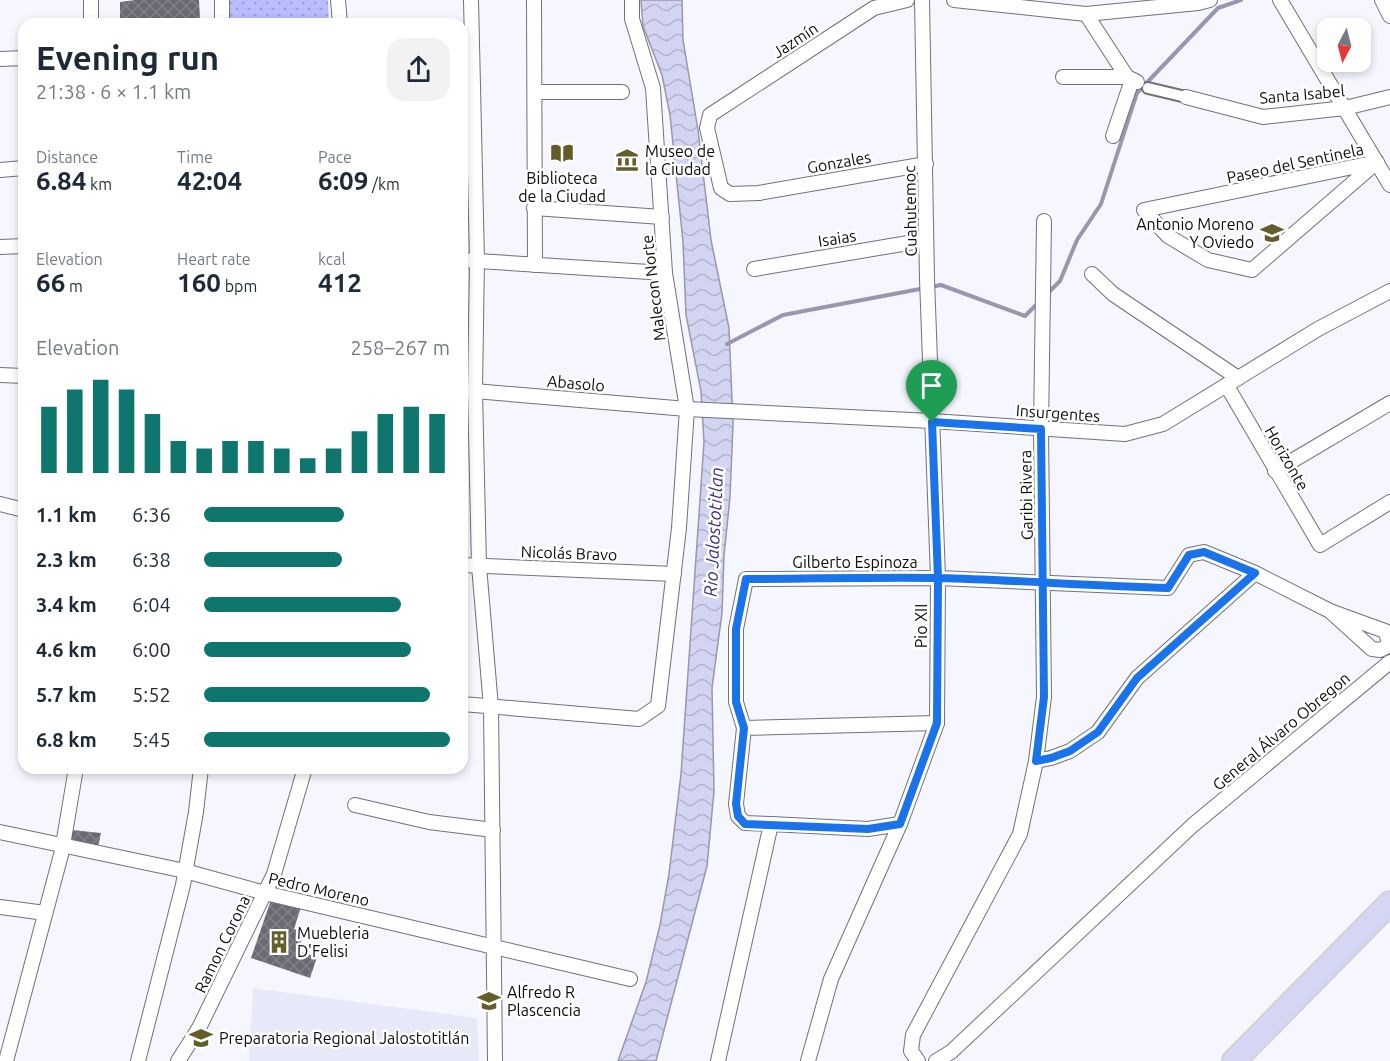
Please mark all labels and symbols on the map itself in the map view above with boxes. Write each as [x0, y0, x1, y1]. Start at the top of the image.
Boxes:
north arrow [1317, 18, 1371, 72]
street label: Jazmín [769, 19, 821, 61]
street label: Santa Isabel [1259, 81, 1345, 107]
library icon: Biblioteca de la Ciudad [549, 140, 575, 166]
street label: Paseo del Sentinela [1225, 140, 1365, 186]
place label: Museo de la Ciudad [645, 142, 715, 178]
museum icon: Museo de la Ciudad [614, 147, 640, 173]
street label: Gonzales [806, 148, 872, 176]
street label: Cuahutemoc [900, 165, 920, 257]
place label: Biblioteca de la Ciudad [518, 169, 606, 205]
place label: Antonio Moreno Y Oviedo [1136, 215, 1254, 251]
school or university icon: Antonio Moreno Y Oviedo [1259, 220, 1285, 246]
street label: Isaias [817, 226, 857, 250]
street label: Malecon Norte [638, 234, 668, 342]
pin [906, 360, 957, 422]
street label: Abasolo [546, 372, 606, 394]
street label: Insurgentes [1015, 401, 1101, 425]
street label: Horizonte [1261, 423, 1313, 493]
street label: Garibi Rivera [1016, 450, 1036, 540]
water label: Rio Jalostotitlan [700, 467, 726, 597]
street label: Nicolás Bravo [520, 542, 618, 564]
street label: Gilberto Espinoza [792, 553, 918, 571]
street label: Pio XII [912, 604, 930, 648]
street label: General Álvaro Obregon [1207, 667, 1353, 794]
street label: Pedro Moreno [267, 869, 371, 909]
street label: Ramon Corona [191, 892, 253, 996]
place label: Muebleria D'Felisi [297, 924, 369, 960]
building icon: Muebleria D'Felisi [266, 929, 292, 955]
place label: Alfredo R Plascencia [507, 983, 581, 1019]
school or university icon: Alfredo R Plascencia [476, 988, 502, 1014]
school or university icon: Preparatoria Regional Jalostotitlán [188, 1025, 214, 1051]
place label: Preparatoria Regional Jalostotitlán [219, 1029, 469, 1047]

